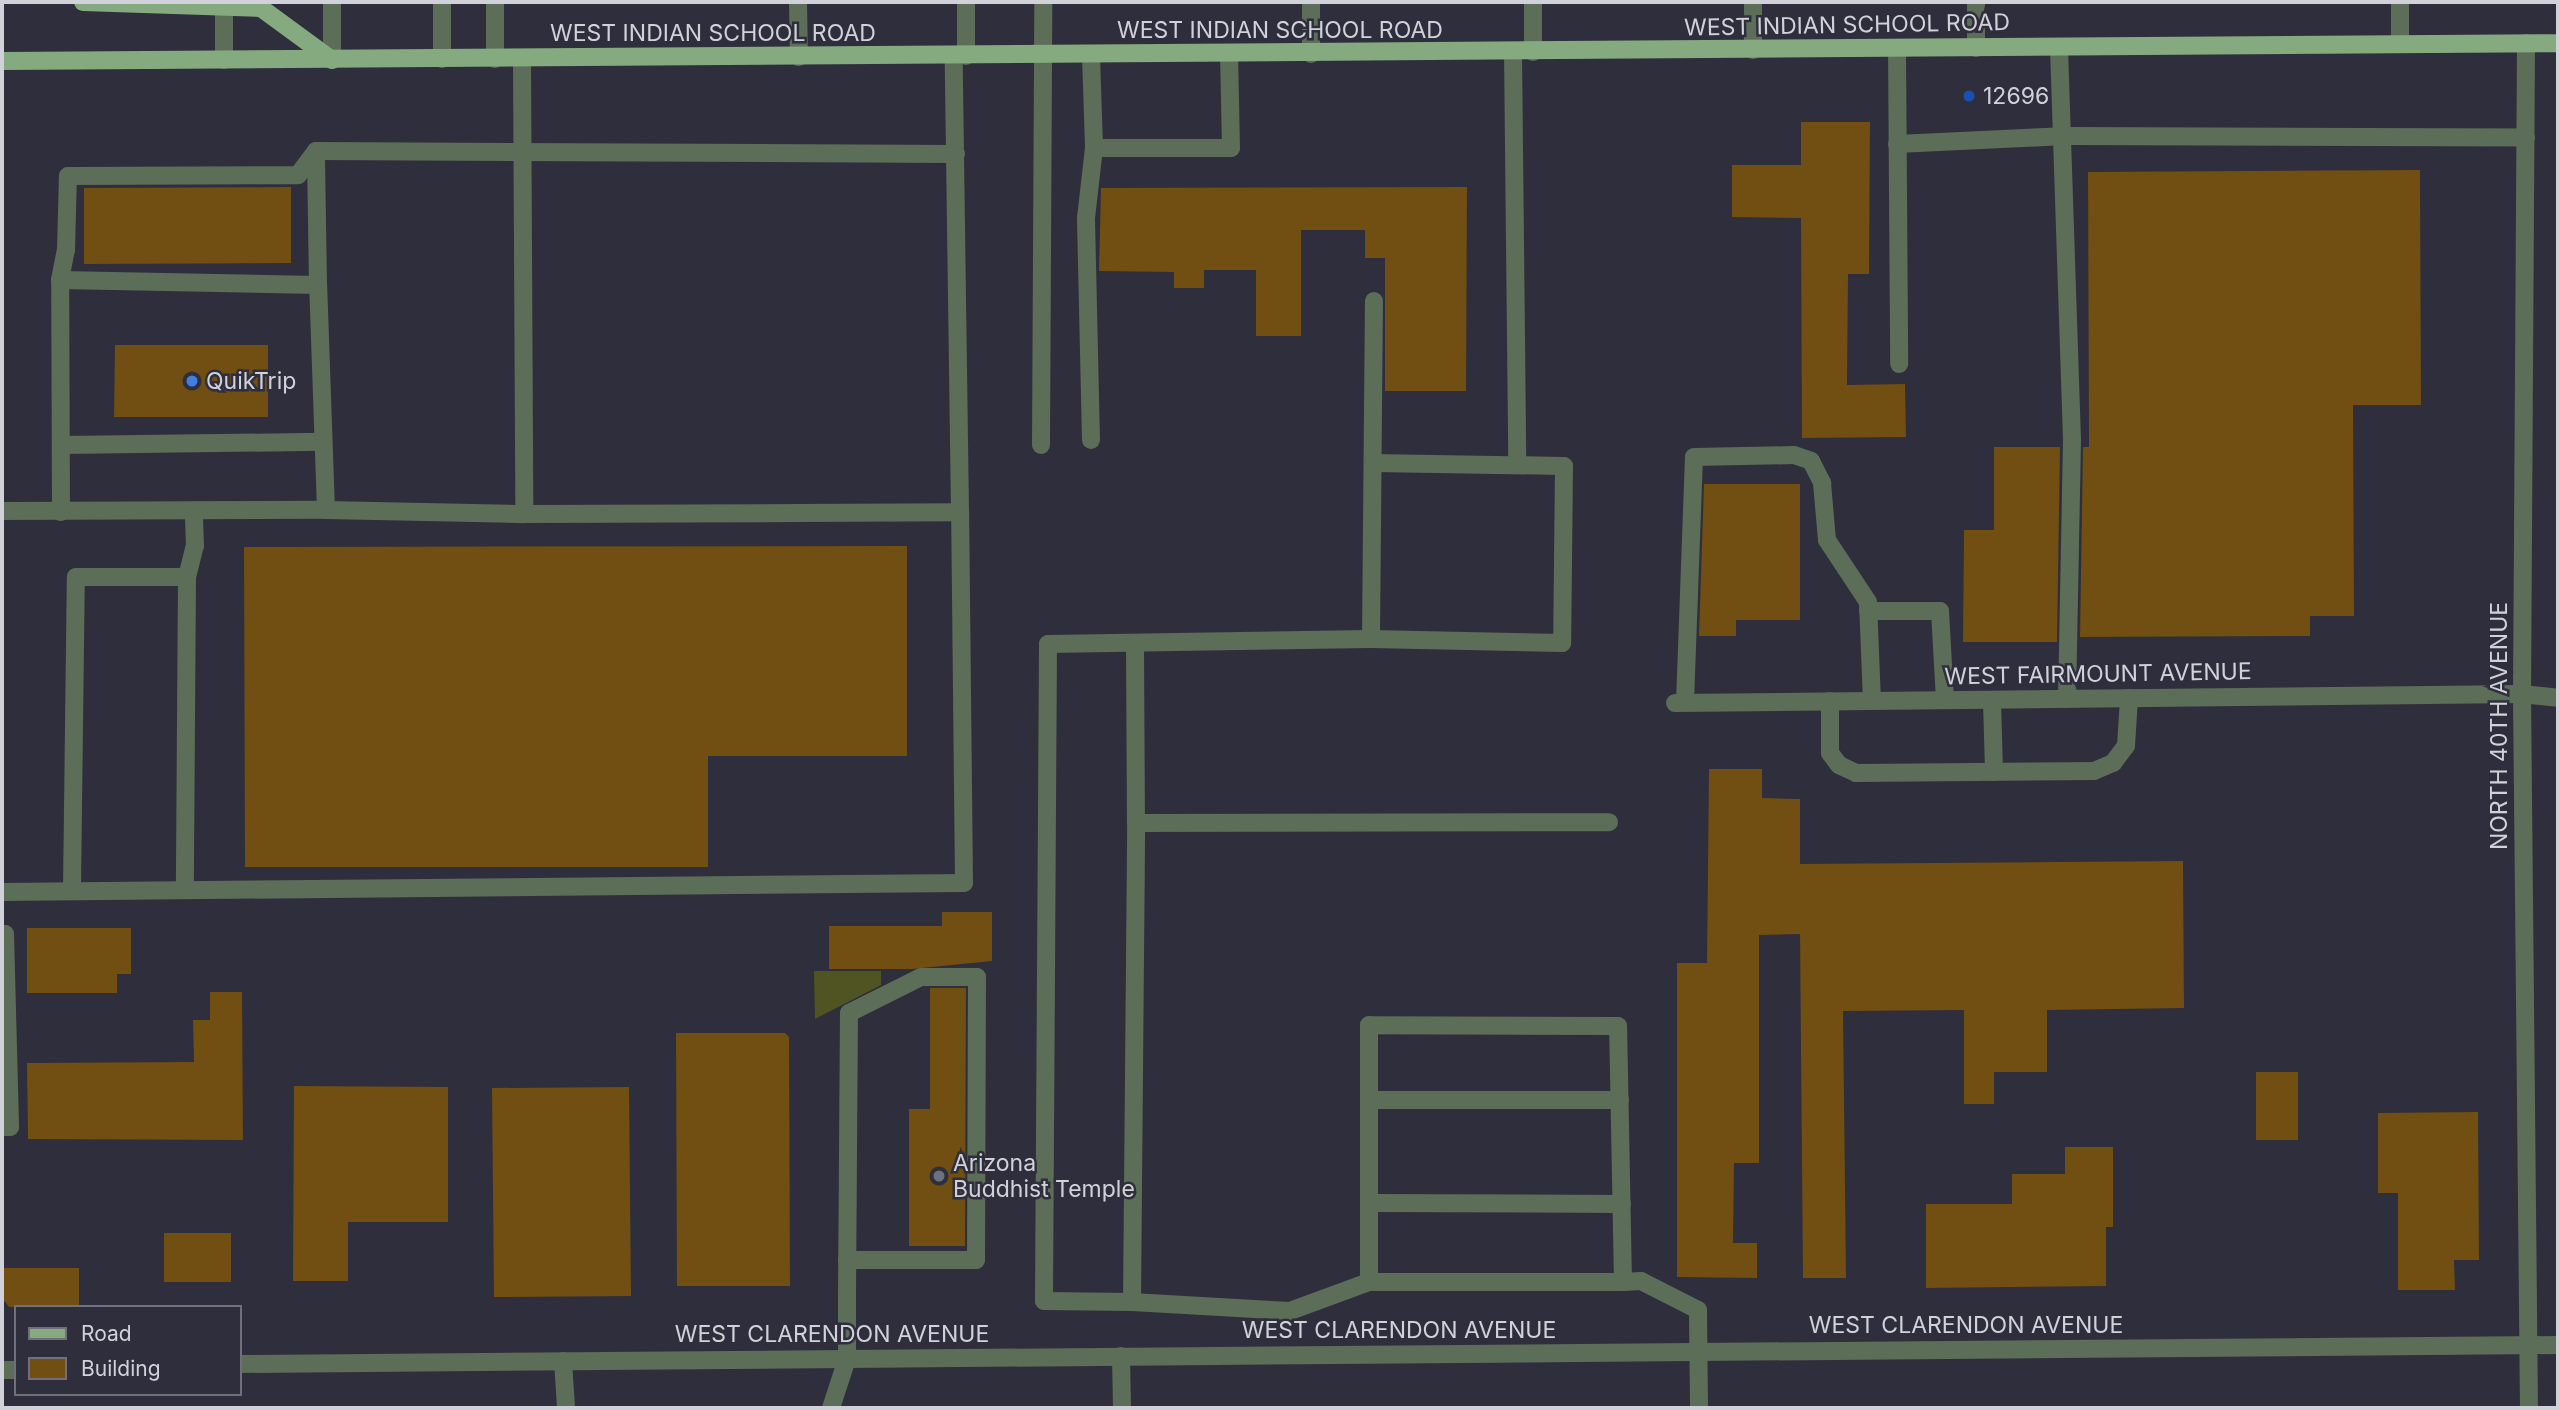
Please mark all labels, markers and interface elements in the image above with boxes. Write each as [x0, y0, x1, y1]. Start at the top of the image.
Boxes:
street label: WEST INDIAN SCHOOL ROAD [1684, 8, 2010, 42]
street label: WEST INDIAN SCHOOL ROAD [1117, 16, 1443, 44]
street label: WEST INDIAN SCHOOL ROAD [550, 19, 876, 47]
place label: 12696 [1983, 82, 2049, 110]
marker: 12696 [1961, 88, 1977, 104]
place label: QuikTrip [206, 367, 296, 395]
marker: QuikTrip [184, 373, 200, 389]
street label: NORTH 40TH AVENUE [2485, 602, 2513, 850]
street label: WEST FAIRMOUNT AVENUE [1944, 658, 2252, 690]
place label: Arizona Buddhist Temple [953, 1149, 1135, 1203]
marker: Arizona Buddhist Temple [931, 1168, 947, 1184]
legend [14, 1305, 242, 1396]
street label: WEST CLARENDON AVENUE [1809, 1311, 2123, 1339]
street label: WEST CLARENDON AVENUE [1242, 1316, 1556, 1344]
street label: WEST CLARENDON AVENUE [675, 1320, 989, 1348]
text: Road [81, 1321, 132, 1346]
text: Building [81, 1356, 161, 1381]

